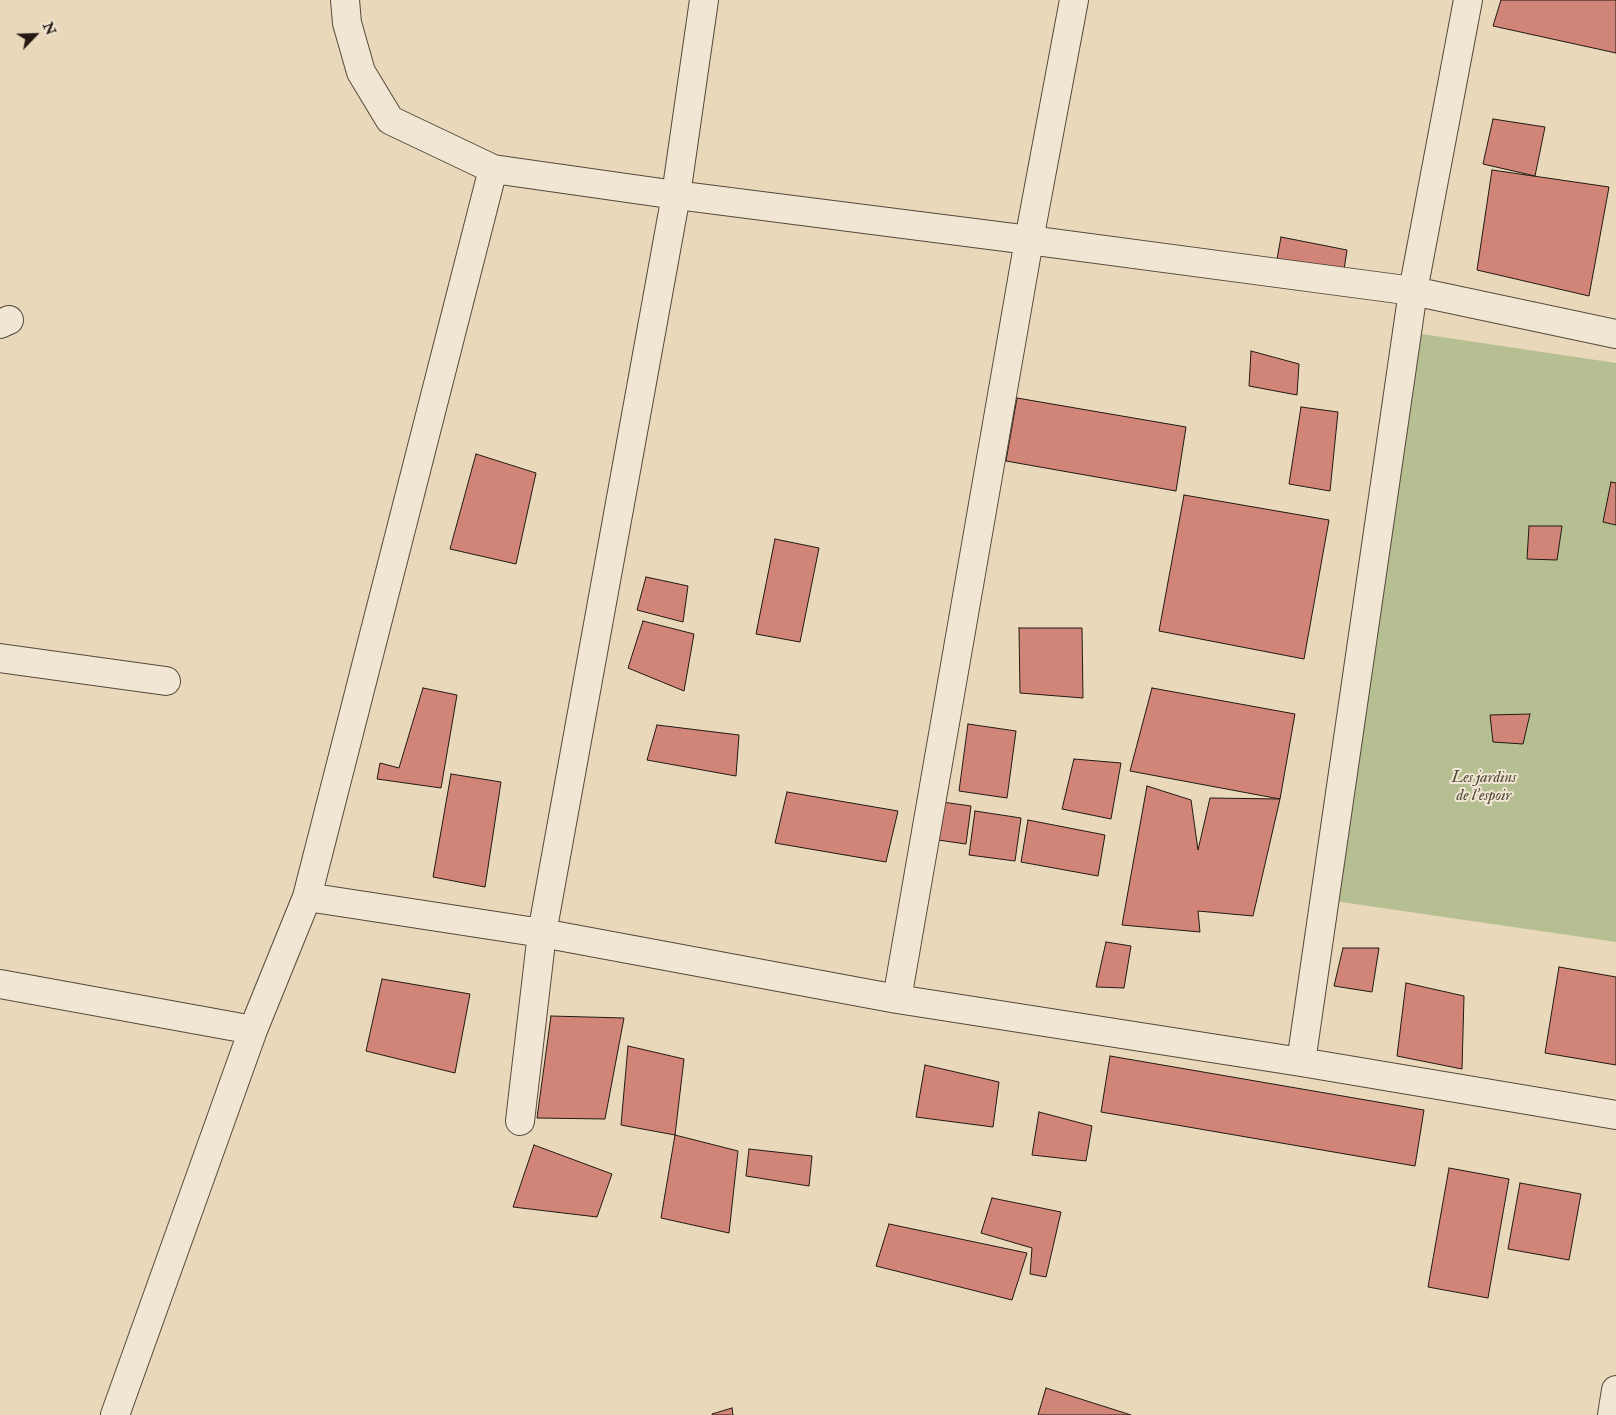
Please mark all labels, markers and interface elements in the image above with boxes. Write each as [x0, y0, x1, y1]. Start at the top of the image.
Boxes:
north arrow [10, 10, 60, 60]
text: N [39, 20, 59, 38]
park label: Les jardins de l'espoir [1452, 769, 1516, 807]

